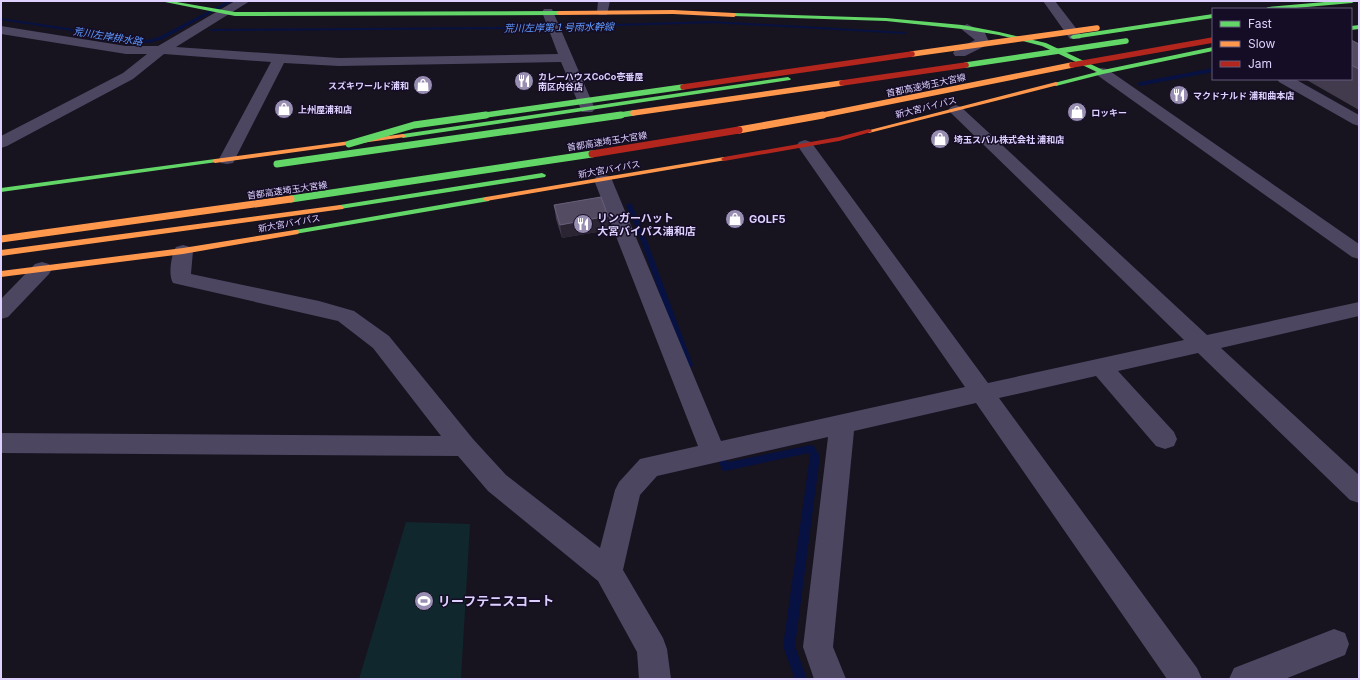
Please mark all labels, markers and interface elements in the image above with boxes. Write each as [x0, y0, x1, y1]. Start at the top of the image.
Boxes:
legend [1212, 8, 1352, 80]
text: Fast [1248, 16, 1272, 31]
water label: 荒川左岸第１号雨水幹線 [504, 20, 616, 34]
water label: 荒川左岸排水路 [72, 25, 144, 48]
text: Slow [1248, 36, 1276, 51]
text: Jam [1248, 56, 1272, 71]
restaurant icon: カレーハウスCoCo壱番屋 南区内谷店 [513, 70, 535, 92]
place label: カレーハウスCoCo壱番屋 南区内谷店 [538, 71, 643, 92]
street label: 首都高速埼玉大宮線 [885, 71, 968, 99]
shop icon: スズキワールド浦和 [412, 74, 434, 96]
place label: スズキワールド浦和 [328, 80, 409, 91]
restaurant icon: マクドナルド 浦和曲本店 [1168, 84, 1190, 106]
place label: マクドナルド 浦和曲本店 [1193, 90, 1294, 101]
street label: 新大宮バイパス [894, 94, 958, 120]
shop icon: 上州屋浦和店 [273, 98, 295, 120]
shop icon: ロッキー [1066, 101, 1088, 123]
place label: 上州屋浦和店 [298, 104, 352, 115]
place label: ロッキー [1091, 107, 1127, 118]
shop icon: 埼玉スバル株式会社 浦和店 [929, 128, 951, 150]
street label: 首都高速埼玉大宮線 [566, 129, 649, 153]
place label: 埼玉スバル株式会社 浦和店 [953, 134, 1064, 145]
street label: 新大宮バイパス [577, 158, 641, 180]
street label: 首都高速埼玉大宮線 [246, 179, 329, 201]
shop icon: GOLF5 [724, 208, 746, 230]
place label: リンガーハット 大宮バイパス浦和店 [597, 211, 696, 238]
street label: 新大宮バイパス [257, 212, 321, 234]
place label: GOLF5 [749, 212, 785, 226]
restaurant icon: リンガーハット 大宮バイパス浦和店 [572, 213, 594, 235]
sports icon: リーフテニスコート [413, 590, 435, 612]
place label: リーフテニスコート [438, 593, 554, 609]

